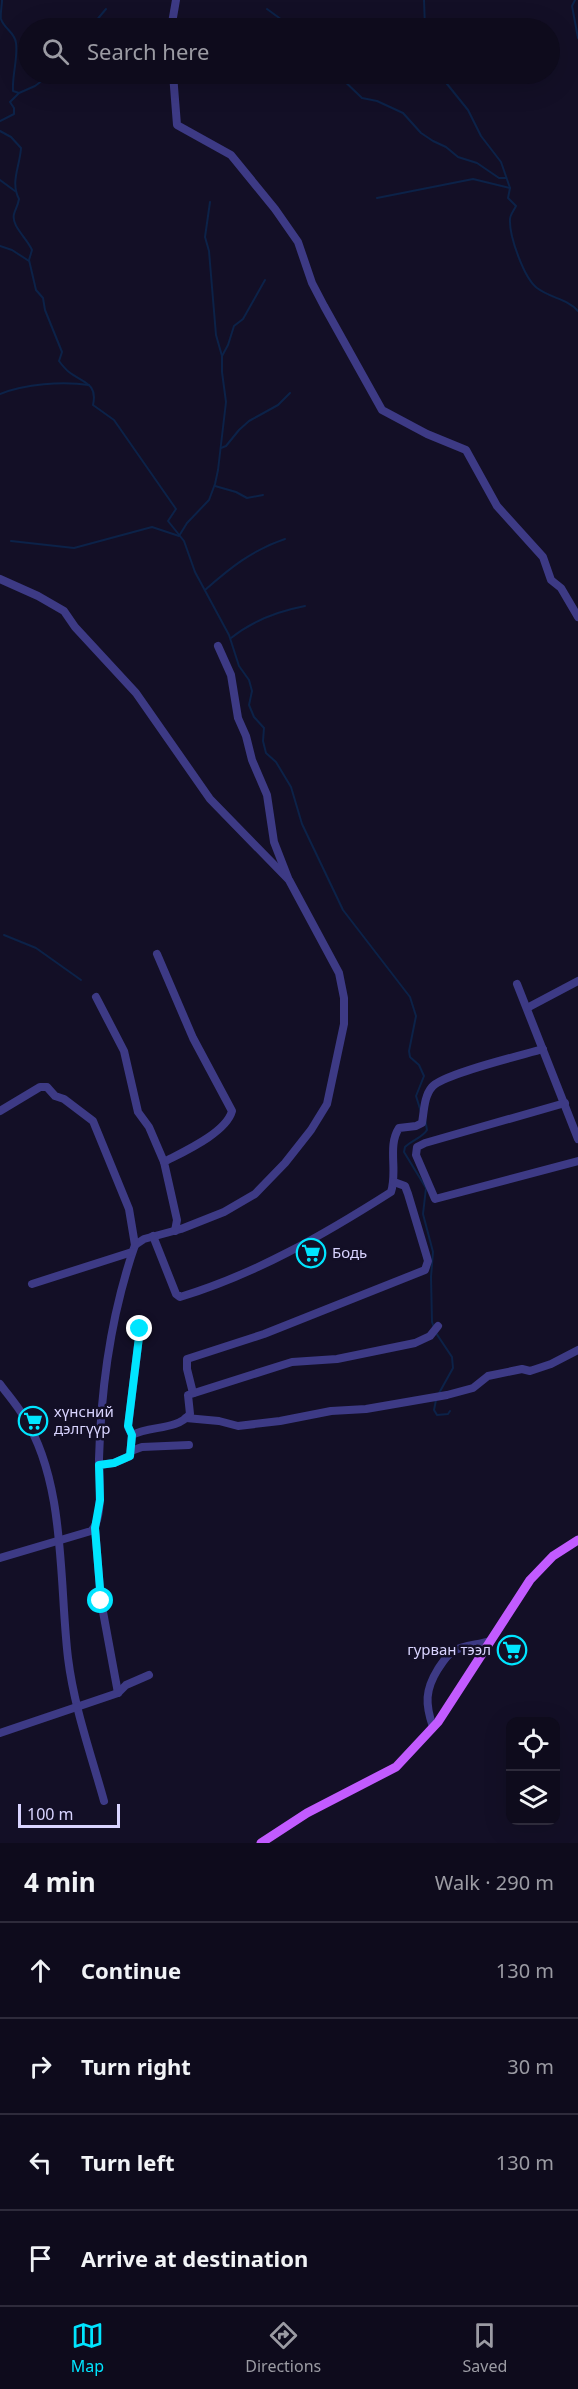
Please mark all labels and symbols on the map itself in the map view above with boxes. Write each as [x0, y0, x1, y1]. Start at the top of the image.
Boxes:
supermarket icon: Бодь [295, 1237, 327, 1269]
place label: Бодь [332, 1242, 367, 1262]
route end [126, 1315, 152, 1341]
place label: хүнсний дэлгүүр [54, 1401, 114, 1438]
supermarket icon: хүнсний дэлгүүр [17, 1405, 49, 1437]
route start [87, 1587, 113, 1613]
supermarket icon: гурван тээл [496, 1634, 528, 1666]
place label: гурван тээл [407, 1639, 491, 1659]
scale bar [18, 1801, 120, 1828]

